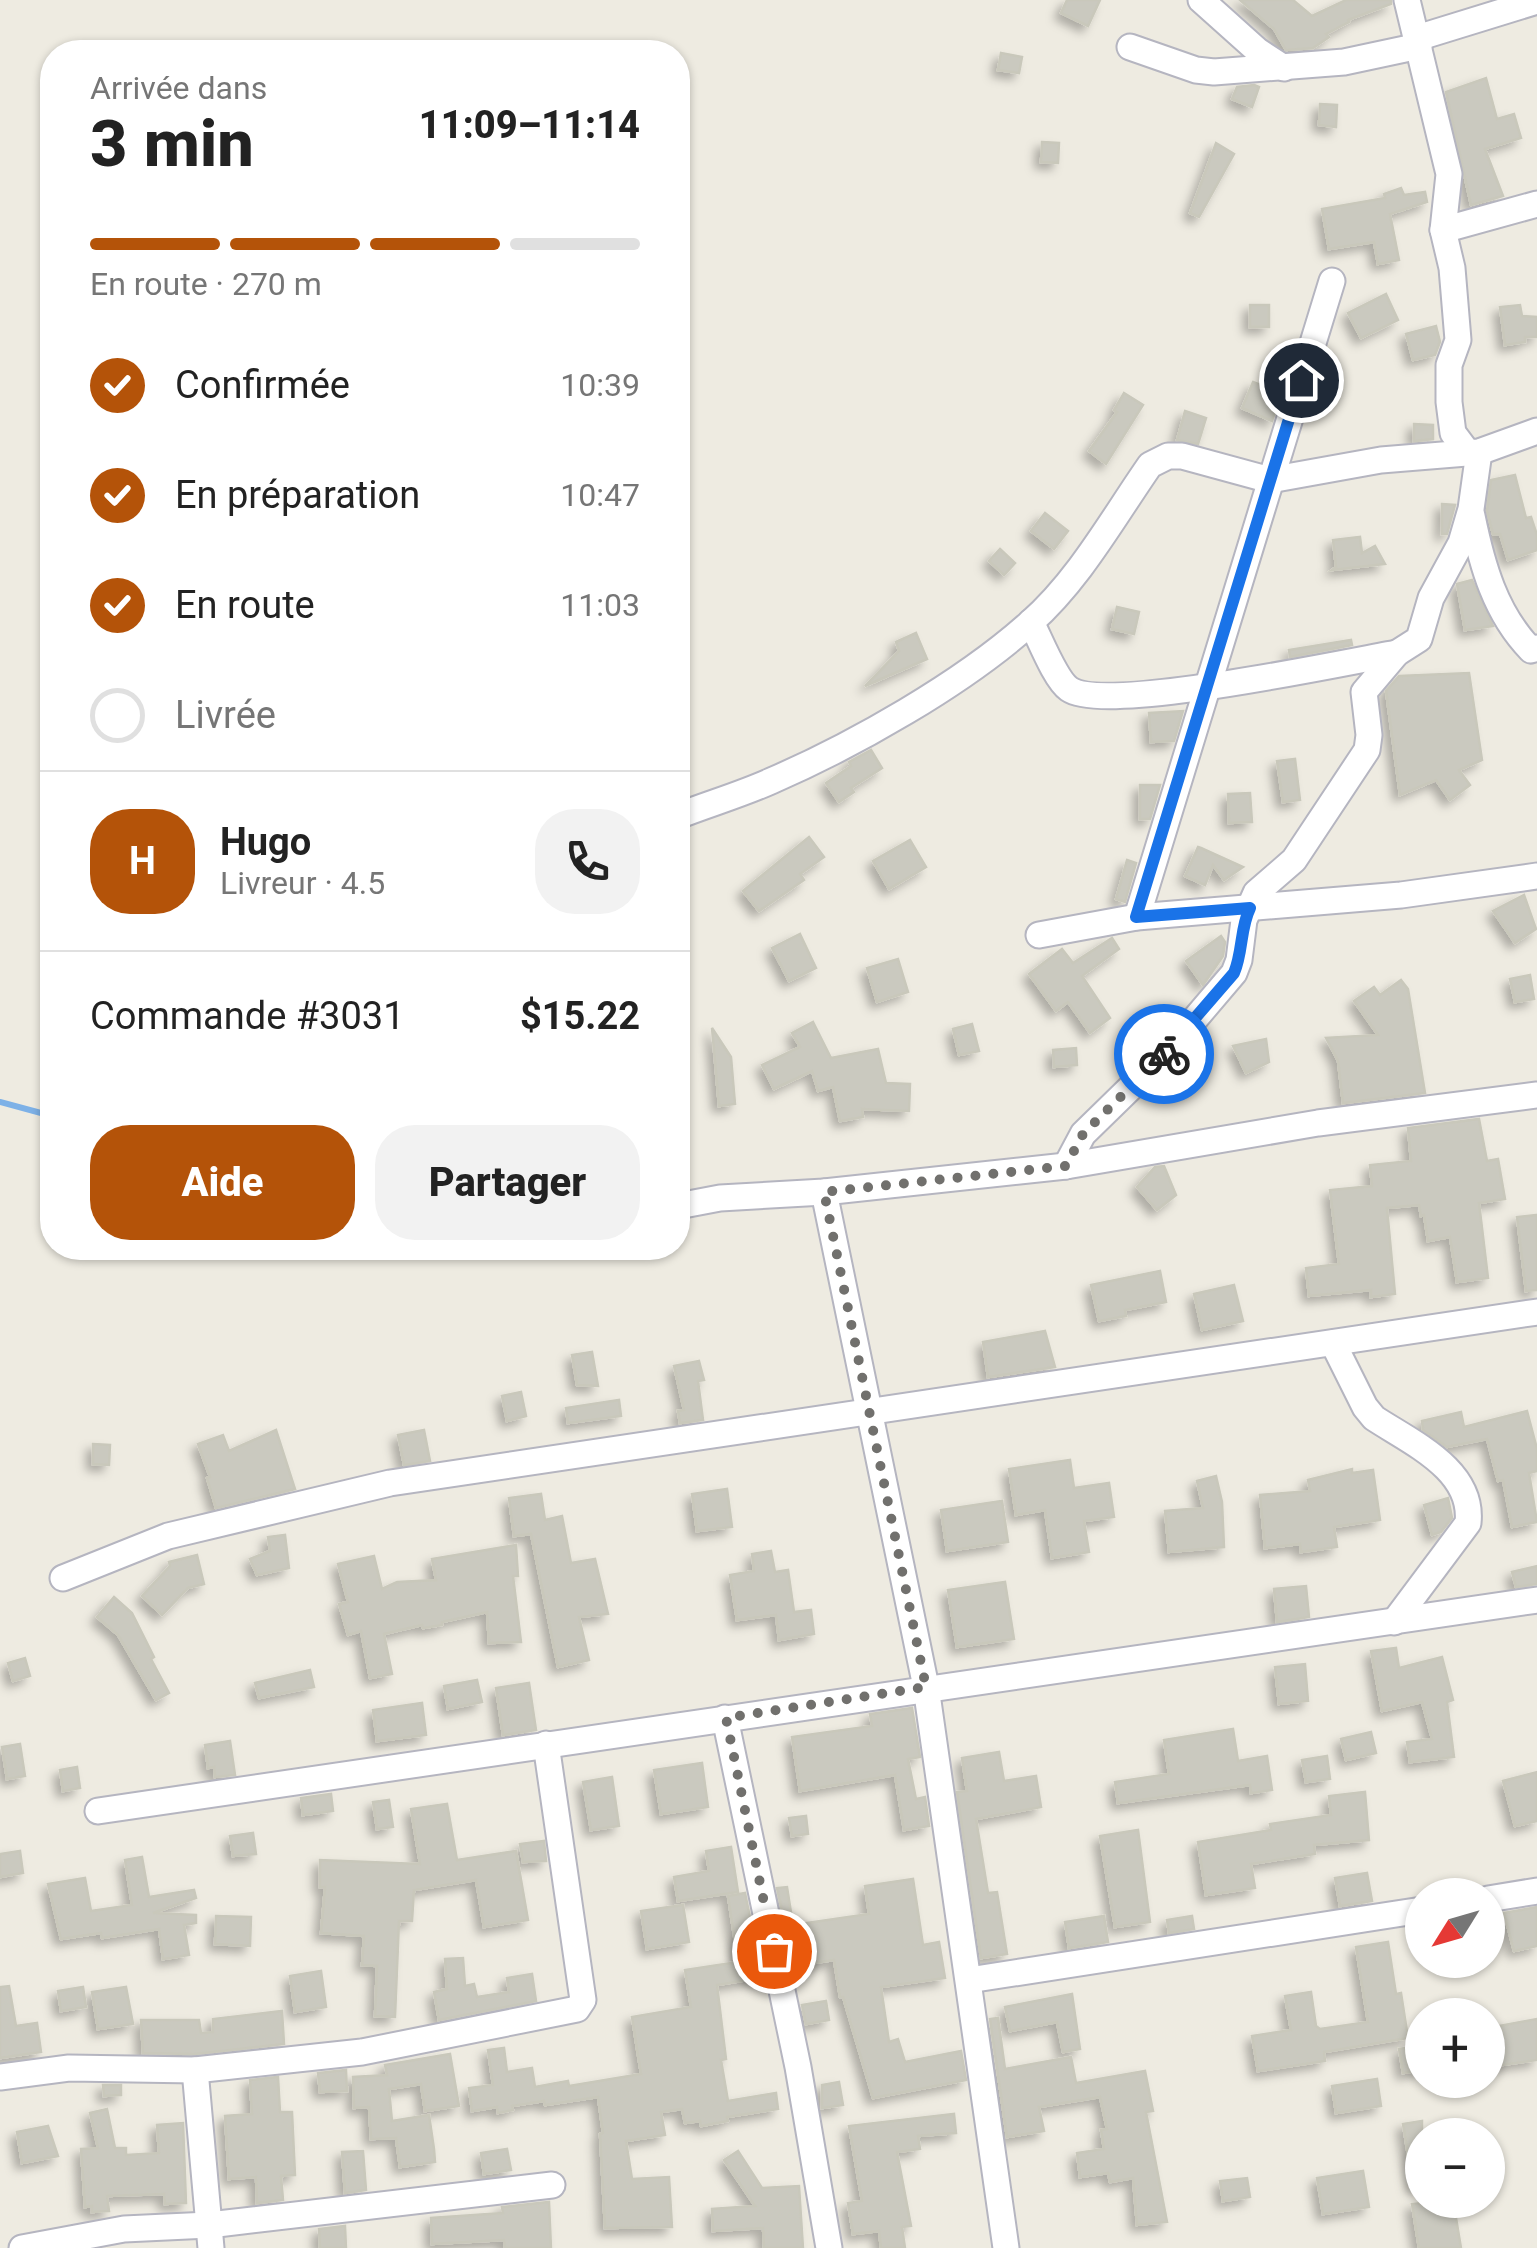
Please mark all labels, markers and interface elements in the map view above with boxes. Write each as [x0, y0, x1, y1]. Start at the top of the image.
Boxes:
text: Arrivée dans [90, 69, 267, 107]
text: 11:09–11:14 [419, 103, 640, 147]
text: 3 min [90, 106, 254, 182]
text: En route · 270 m [90, 265, 322, 303]
pin [1259, 338, 1344, 423]
icon: home [1274, 353, 1329, 408]
icon: check [90, 358, 145, 413]
text: Confirmée [175, 363, 350, 407]
text: 10:39 [560, 366, 640, 404]
icon: check [90, 468, 145, 523]
text: En préparation [175, 473, 420, 517]
text: 10:47 [560, 476, 640, 514]
icon: check [90, 578, 145, 633]
text: En route [175, 583, 315, 627]
text: 11:03 [560, 586, 640, 624]
text: Livrée [175, 693, 276, 737]
button: phone [535, 809, 640, 914]
text: Hugo [220, 820, 311, 864]
text: H [129, 839, 156, 883]
text: Livreur · 4.5 [220, 864, 385, 902]
text: Commande #3031 [90, 994, 405, 1038]
text: $15.22 [520, 994, 640, 1038]
courier [1114, 1004, 1214, 1104]
icon: bike [1137, 1027, 1192, 1082]
button: Aide [90, 1125, 355, 1240]
button: Partager [375, 1125, 640, 1240]
north arrow [1405, 1878, 1505, 1978]
map controls [1405, 1878, 1505, 2218]
pin [732, 1909, 817, 1994]
icon: bag [747, 1924, 802, 1979]
button: + [1405, 1998, 1505, 2098]
button: − [1405, 2118, 1505, 2218]

